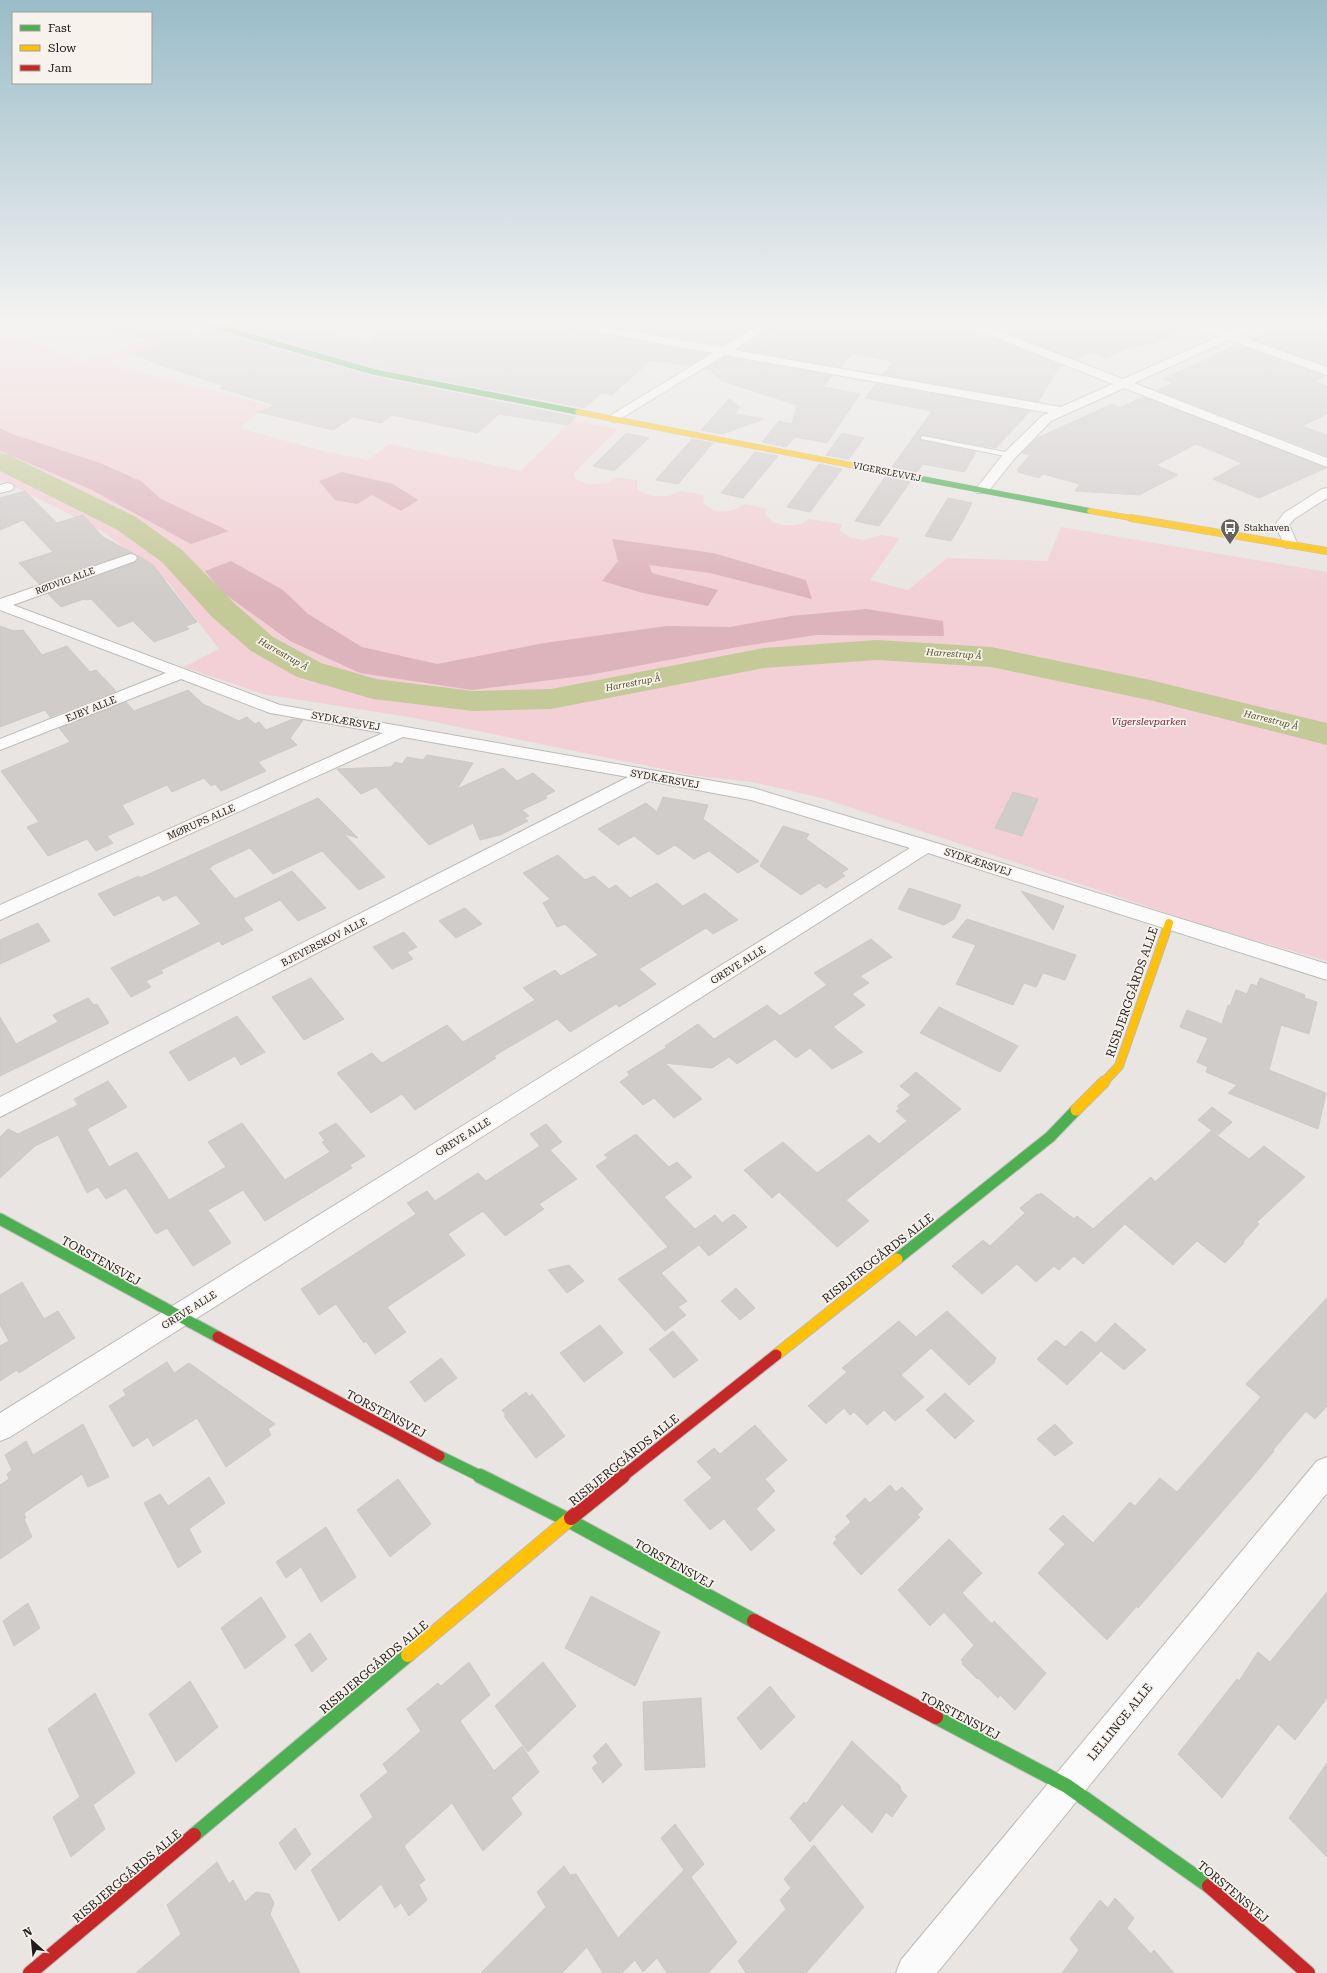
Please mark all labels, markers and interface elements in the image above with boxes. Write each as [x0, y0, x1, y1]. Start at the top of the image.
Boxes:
legend [12, 12, 152, 84]
text: Fast [48, 21, 72, 35]
text: Slow [48, 41, 76, 55]
text: Jam [48, 61, 72, 75]
street label: VIGERSLEVVEJ [852, 460, 922, 484]
bus stop icon: Stakhaven [1219, 517, 1241, 545]
place label: Stakhaven [1244, 523, 1290, 533]
street label: RØDVIG ALLE [34, 566, 96, 596]
water label: Harrestrup Å [256, 634, 311, 672]
water label: Harrestrup Å [925, 645, 982, 661]
water label: Harrestrup Å [603, 671, 661, 693]
street label: EJBY ALLE [64, 694, 118, 724]
water label: Harrestrup Å [1242, 706, 1300, 732]
street label: SYDKÆRSVEJ [311, 709, 382, 733]
park label: Vigerslevparken [1111, 716, 1187, 727]
street label: SYDKÆRSVEJ [630, 767, 701, 791]
street label: MØRUPS ALLE [165, 802, 237, 842]
street label: SYDKÆRSVEJ [943, 846, 1013, 878]
street label: BJEVERSKOV ALLE [279, 915, 369, 969]
street label: RISBJERGGÅRDS ALLE [1103, 925, 1161, 1059]
street label: GREVE ALLE [708, 944, 768, 986]
street label: GREVE ALLE [433, 1116, 493, 1158]
street label: RISBJERGGÅRDS ALLE [820, 1210, 936, 1306]
street label: TORSTENSVEJ [59, 1233, 143, 1289]
street label: GREVE ALLE [159, 1289, 219, 1331]
street label: TORSTENSVEJ [344, 1387, 429, 1441]
street label: RISBJERGGÅRDS ALLE [566, 1411, 682, 1509]
street label: TORSTENSVEJ [632, 1536, 716, 1592]
street label: RISBJERGGÅRDS ALLE [317, 1618, 431, 1716]
street label: LELLINGE ALLE [1085, 1681, 1155, 1763]
street label: TORSTENSVEJ [918, 1689, 1003, 1743]
street label: RISBJERGGÅRDS ALLE [70, 1827, 184, 1925]
street label: TORSTENSVEJ [1195, 1858, 1272, 1926]
north arrow [12, 1921, 52, 1961]
text: N [21, 1925, 35, 1940]

